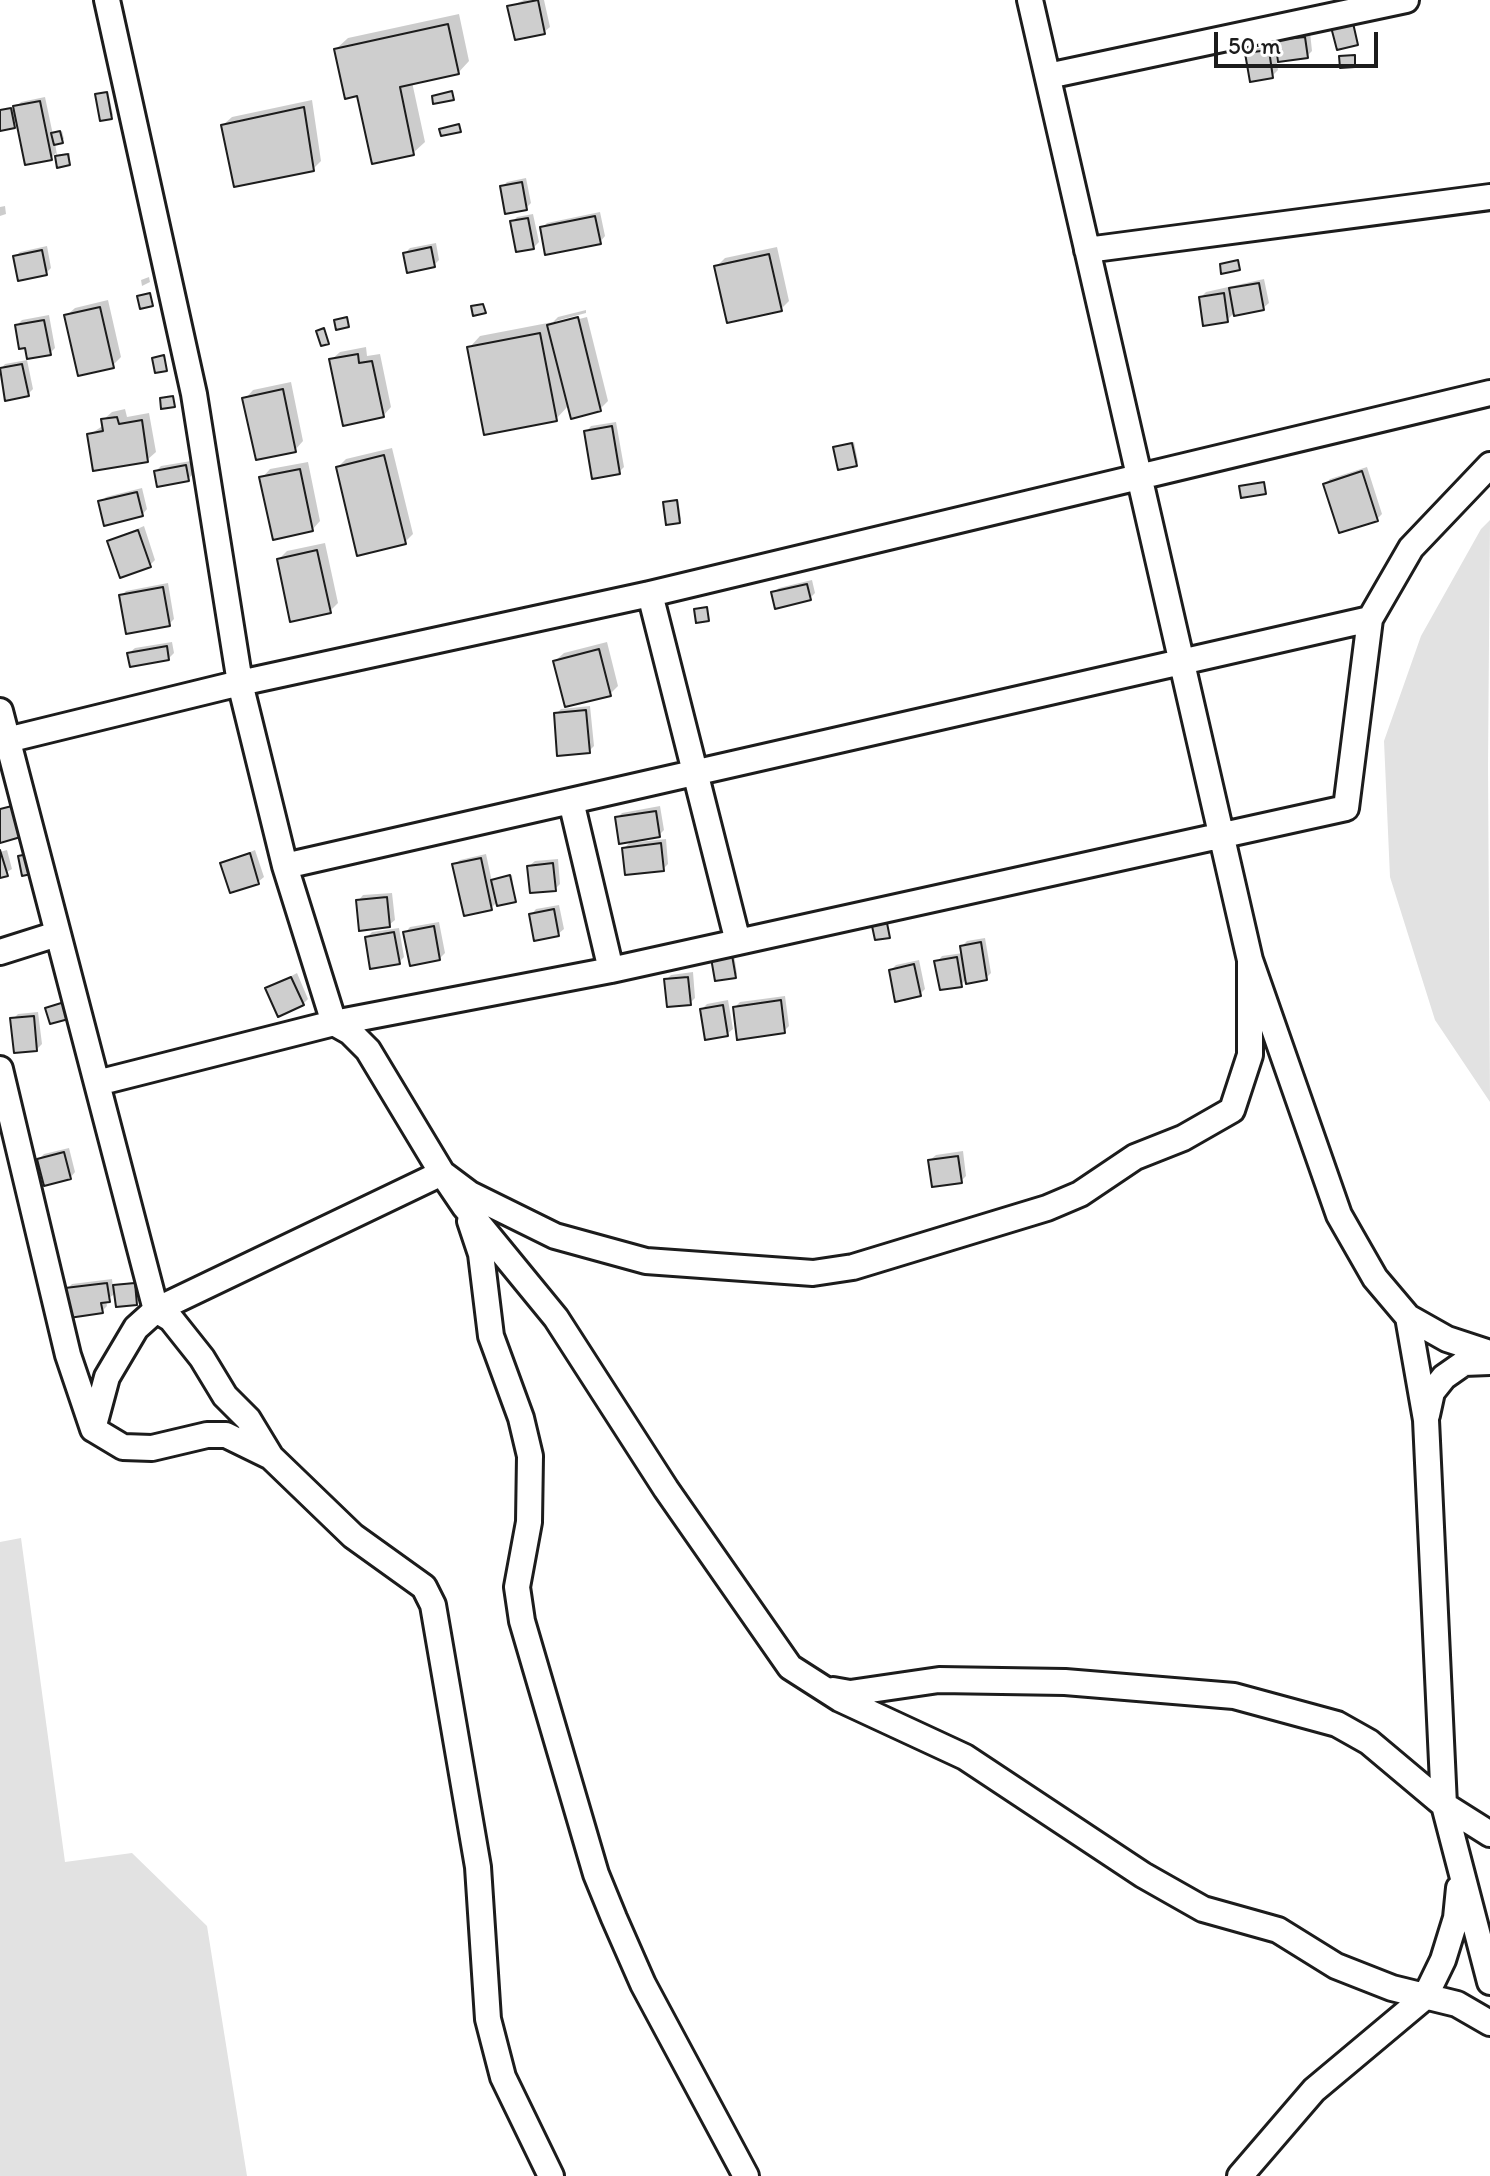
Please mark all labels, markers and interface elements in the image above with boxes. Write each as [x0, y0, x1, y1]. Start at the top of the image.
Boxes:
scale bar [1218, 16, 1382, 66]
text: 50 m [1228, 31, 1281, 60]

